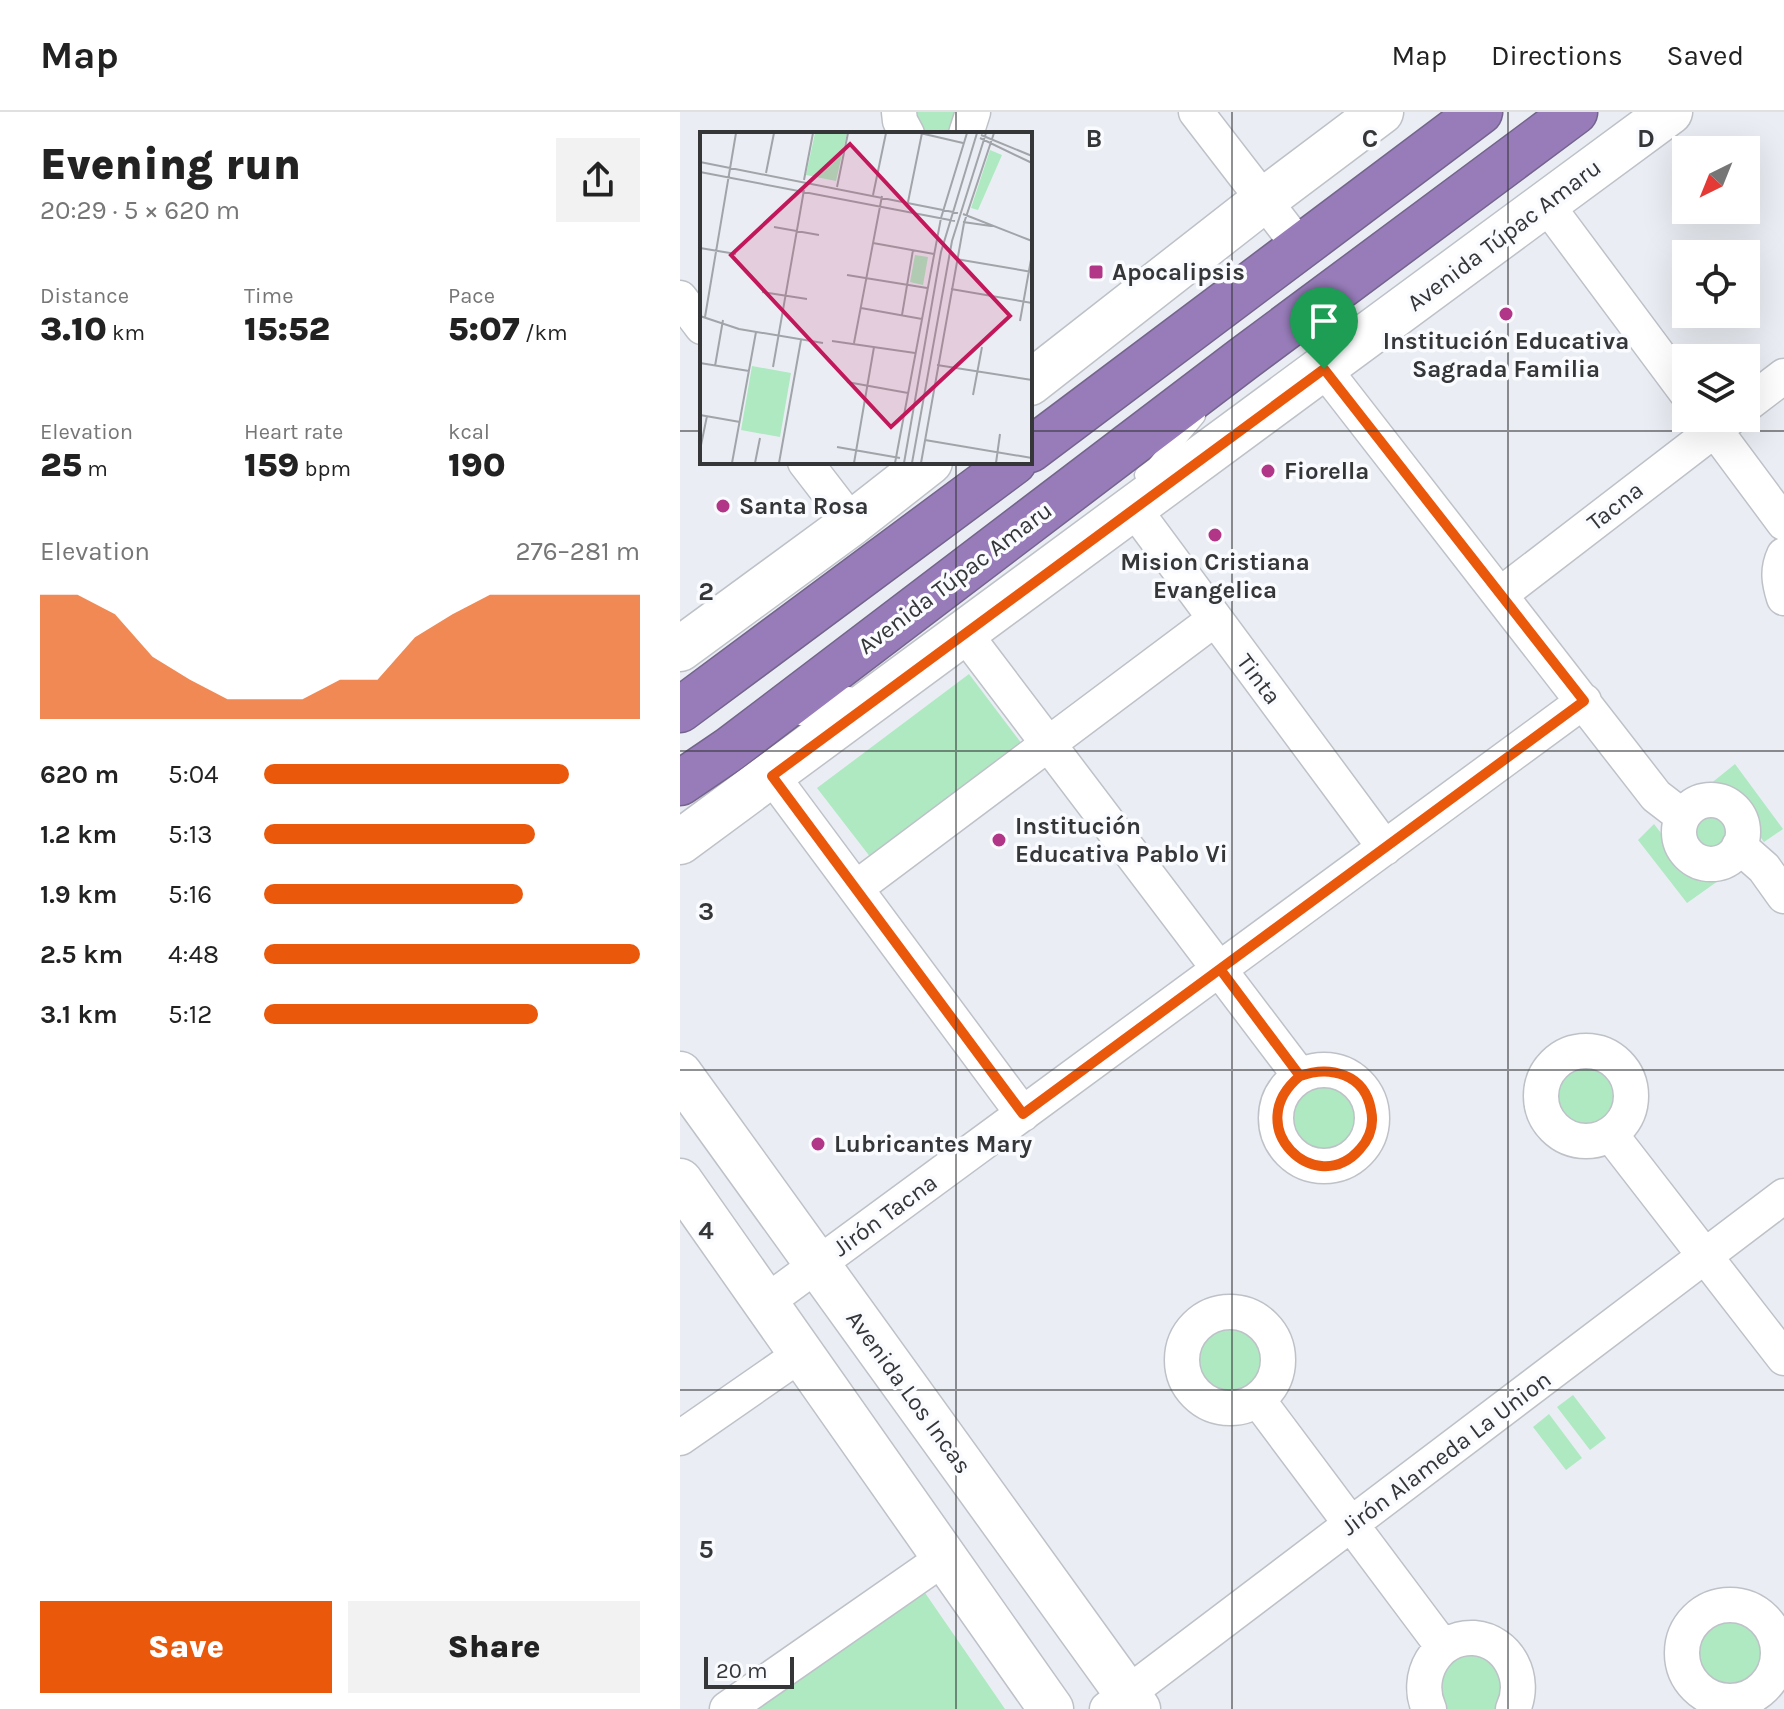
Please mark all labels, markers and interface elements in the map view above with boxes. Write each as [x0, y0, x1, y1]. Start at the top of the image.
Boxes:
text: Map [40, 33, 119, 78]
text: Map [1392, 39, 1447, 72]
text: Directions [1491, 39, 1623, 72]
text: Saved [1667, 39, 1744, 72]
text: B [1086, 123, 1102, 154]
text: C [1362, 123, 1378, 154]
text: D [1637, 123, 1655, 154]
inset map [700, 132, 1032, 464]
north arrow [1672, 136, 1760, 224]
map controls [1672, 136, 1760, 432]
button: share [556, 138, 640, 222]
text: Evening run [40, 139, 301, 190]
street label: Avenida Túpac Amaru [1402, 153, 1606, 317]
text: 20:29 · 5 × 620 m [40, 195, 240, 226]
button: locate [1672, 240, 1760, 328]
place label: Apocalipsis [1112, 258, 1245, 286]
marker: Apocalipsis [1087, 263, 1105, 281]
text: Distance [40, 283, 129, 309]
text: Time [244, 283, 293, 309]
text: Pace [448, 283, 495, 309]
pin [1290, 287, 1358, 369]
icon: arrive [1302, 299, 1346, 343]
marker: Institución Educativa Sagrada Familia [1497, 305, 1515, 323]
text: 3.10 [40, 309, 107, 349]
text: 15:52 [244, 309, 330, 349]
text: 5:07 [448, 309, 520, 349]
text: km [107, 320, 145, 346]
text: /km [520, 320, 568, 346]
place label: Institución Educativa Sagrada Familia [1383, 327, 1629, 383]
button: layers [1672, 344, 1760, 432]
text: Elevation [40, 419, 133, 445]
text: Heart rate [244, 419, 343, 445]
text: kcal [448, 419, 490, 445]
text: 25 [40, 445, 82, 485]
text: 159 [244, 445, 299, 485]
text: 190 [448, 445, 506, 485]
text: m [82, 456, 108, 482]
text: bpm [299, 456, 351, 482]
place label: Fiorella [1284, 457, 1369, 485]
marker: Fiorella [1259, 462, 1277, 480]
street label: Tacna [1581, 476, 1649, 536]
place label: Santa Rosa [739, 492, 869, 520]
street label: Avenida Túpac Amaru [853, 496, 1057, 660]
marker: Santa Rosa [714, 497, 732, 515]
marker: Mision Cristiana Evangelica [1206, 526, 1224, 544]
text: Elevation [40, 536, 150, 567]
text: 276–281 m [515, 536, 640, 567]
place label: Mision Cristiana Evangelica [1120, 548, 1310, 604]
text: 2 [698, 576, 714, 607]
street label: Tinta [1231, 648, 1287, 710]
text: 620 m [40, 759, 119, 790]
text: 5:04 [168, 759, 219, 790]
place label: Institución Educativa Pablo Vi [1015, 812, 1228, 868]
text: 1.2 km [40, 819, 117, 850]
text: 5:13 [168, 819, 213, 850]
marker: Institución Educativa Pablo Vi [990, 831, 1008, 849]
text: 1.9 km [40, 879, 117, 910]
text: 5:16 [168, 879, 212, 910]
text: 3 [698, 896, 714, 927]
text: 2.5 km [40, 939, 123, 970]
text: 4:48 [168, 939, 219, 970]
text: 3.1 km [40, 999, 118, 1030]
text: 5:12 [168, 999, 212, 1030]
place label: Lubricantes Mary [834, 1130, 1032, 1158]
marker: Lubricantes Mary [809, 1135, 827, 1153]
street label: Jirón Tacna [827, 1168, 943, 1262]
text: 4 [698, 1215, 714, 1246]
street label: Avenida Los Incas [841, 1305, 977, 1479]
street label: Jirón Alameda La Union [1336, 1365, 1556, 1541]
text: 5 [698, 1534, 714, 1565]
button: Save [40, 1601, 332, 1693]
button: Share [348, 1601, 640, 1693]
scale bar [704, 1653, 794, 1689]
text: 20 m [716, 1658, 768, 1684]

